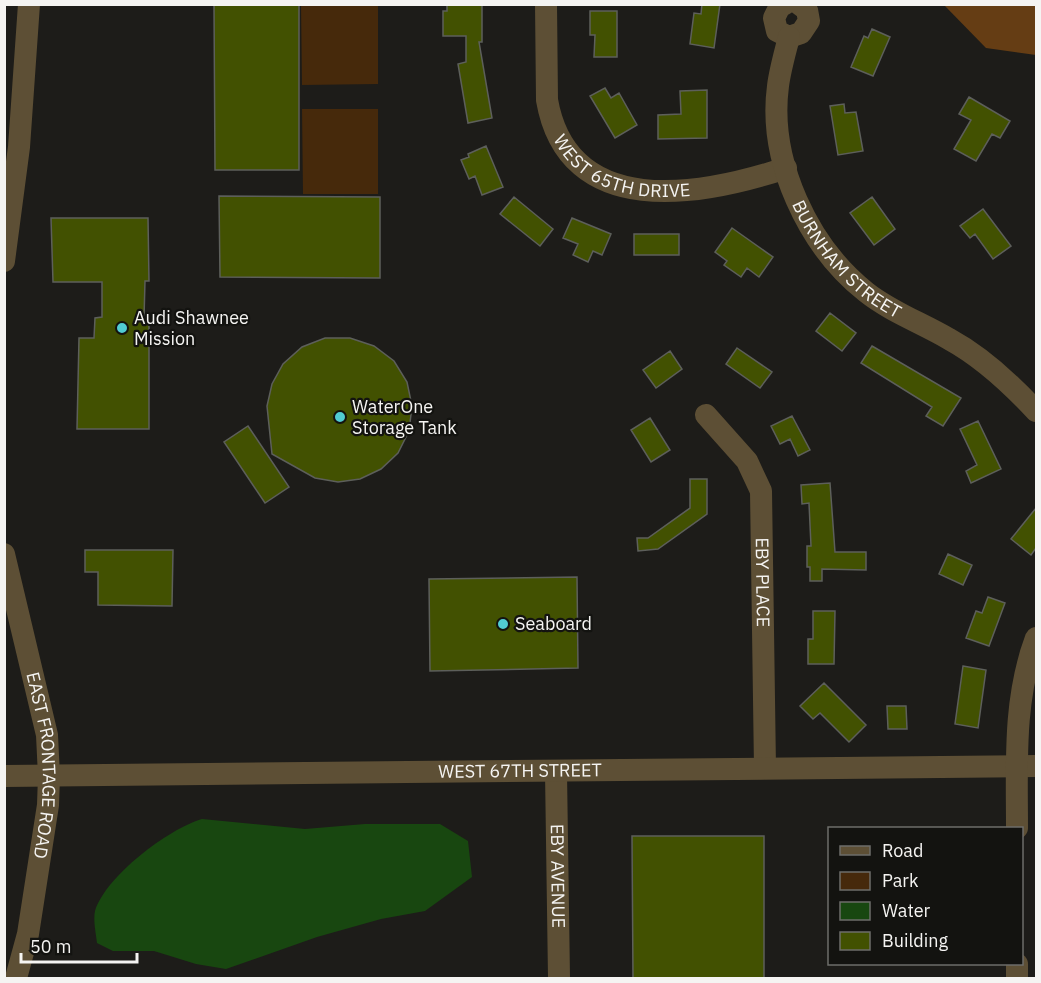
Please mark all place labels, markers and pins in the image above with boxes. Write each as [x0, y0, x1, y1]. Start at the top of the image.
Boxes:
place label: Audi Shawnee Mission [134, 306, 249, 350]
marker: Audi Shawnee Mission [115, 321, 129, 335]
place label: WaterOne Storage Tank [352, 395, 457, 439]
marker: WaterOne Storage Tank [333, 410, 347, 424]
place label: Seaboard [515, 612, 592, 635]
marker: Seaboard [496, 617, 510, 631]

